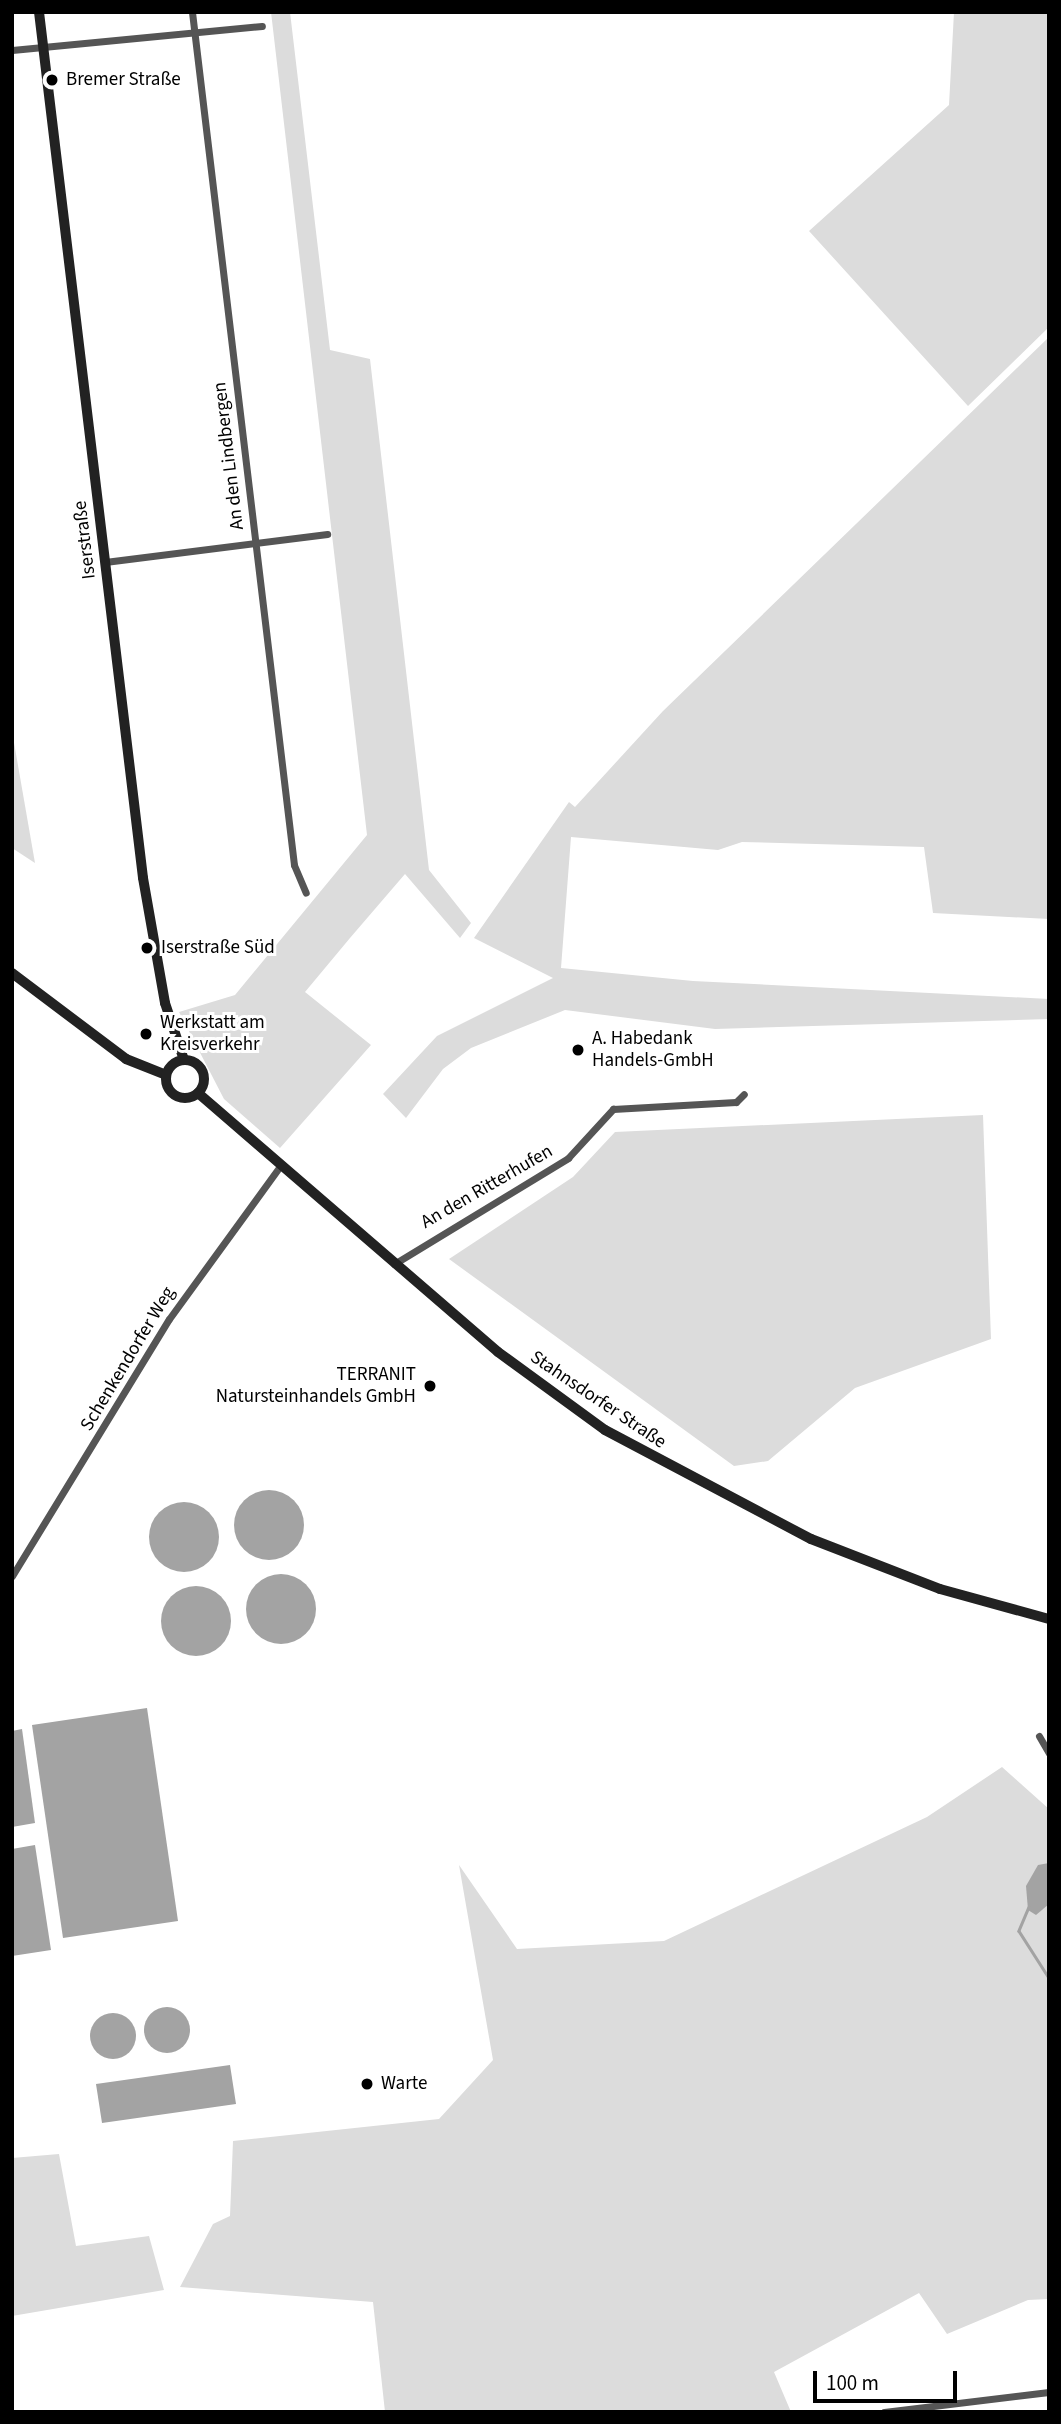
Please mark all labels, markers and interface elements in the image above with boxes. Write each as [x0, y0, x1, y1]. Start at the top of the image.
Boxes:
place label: Bremer Straße [66, 69, 181, 91]
marker: Bremer Straße [44, 72, 60, 88]
street label: An den Lindbergen [209, 381, 249, 531]
street label: Iserstraße [69, 499, 101, 581]
place label: Iserstraße Süd [161, 937, 275, 959]
marker: Iserstraße Süd [139, 940, 155, 956]
place label: Werkstatt am Kreisverkehr [160, 1012, 265, 1056]
marker: Werkstatt am Kreisverkehr [138, 1026, 154, 1042]
place label: A. Habedank Handels-GmbH [592, 1028, 714, 1072]
marker: A. Habedank Handels-GmbH [570, 1042, 586, 1058]
street label: An den Ritterhufen [417, 1140, 557, 1234]
street label: Schenkendorfer Weg [76, 1283, 180, 1435]
street label: Stahnsdorfer Straße [526, 1346, 670, 1454]
place label: TERRANIT Natursteinhandels GmbH [216, 1364, 416, 1408]
marker: TERRANIT Natursteinhandels GmbH [422, 1378, 438, 1394]
place label: Warte [381, 2073, 427, 2095]
marker: Warte [359, 2076, 375, 2092]
scale bar [816, 2358, 960, 2402]
text: 100 m [826, 2368, 879, 2398]

